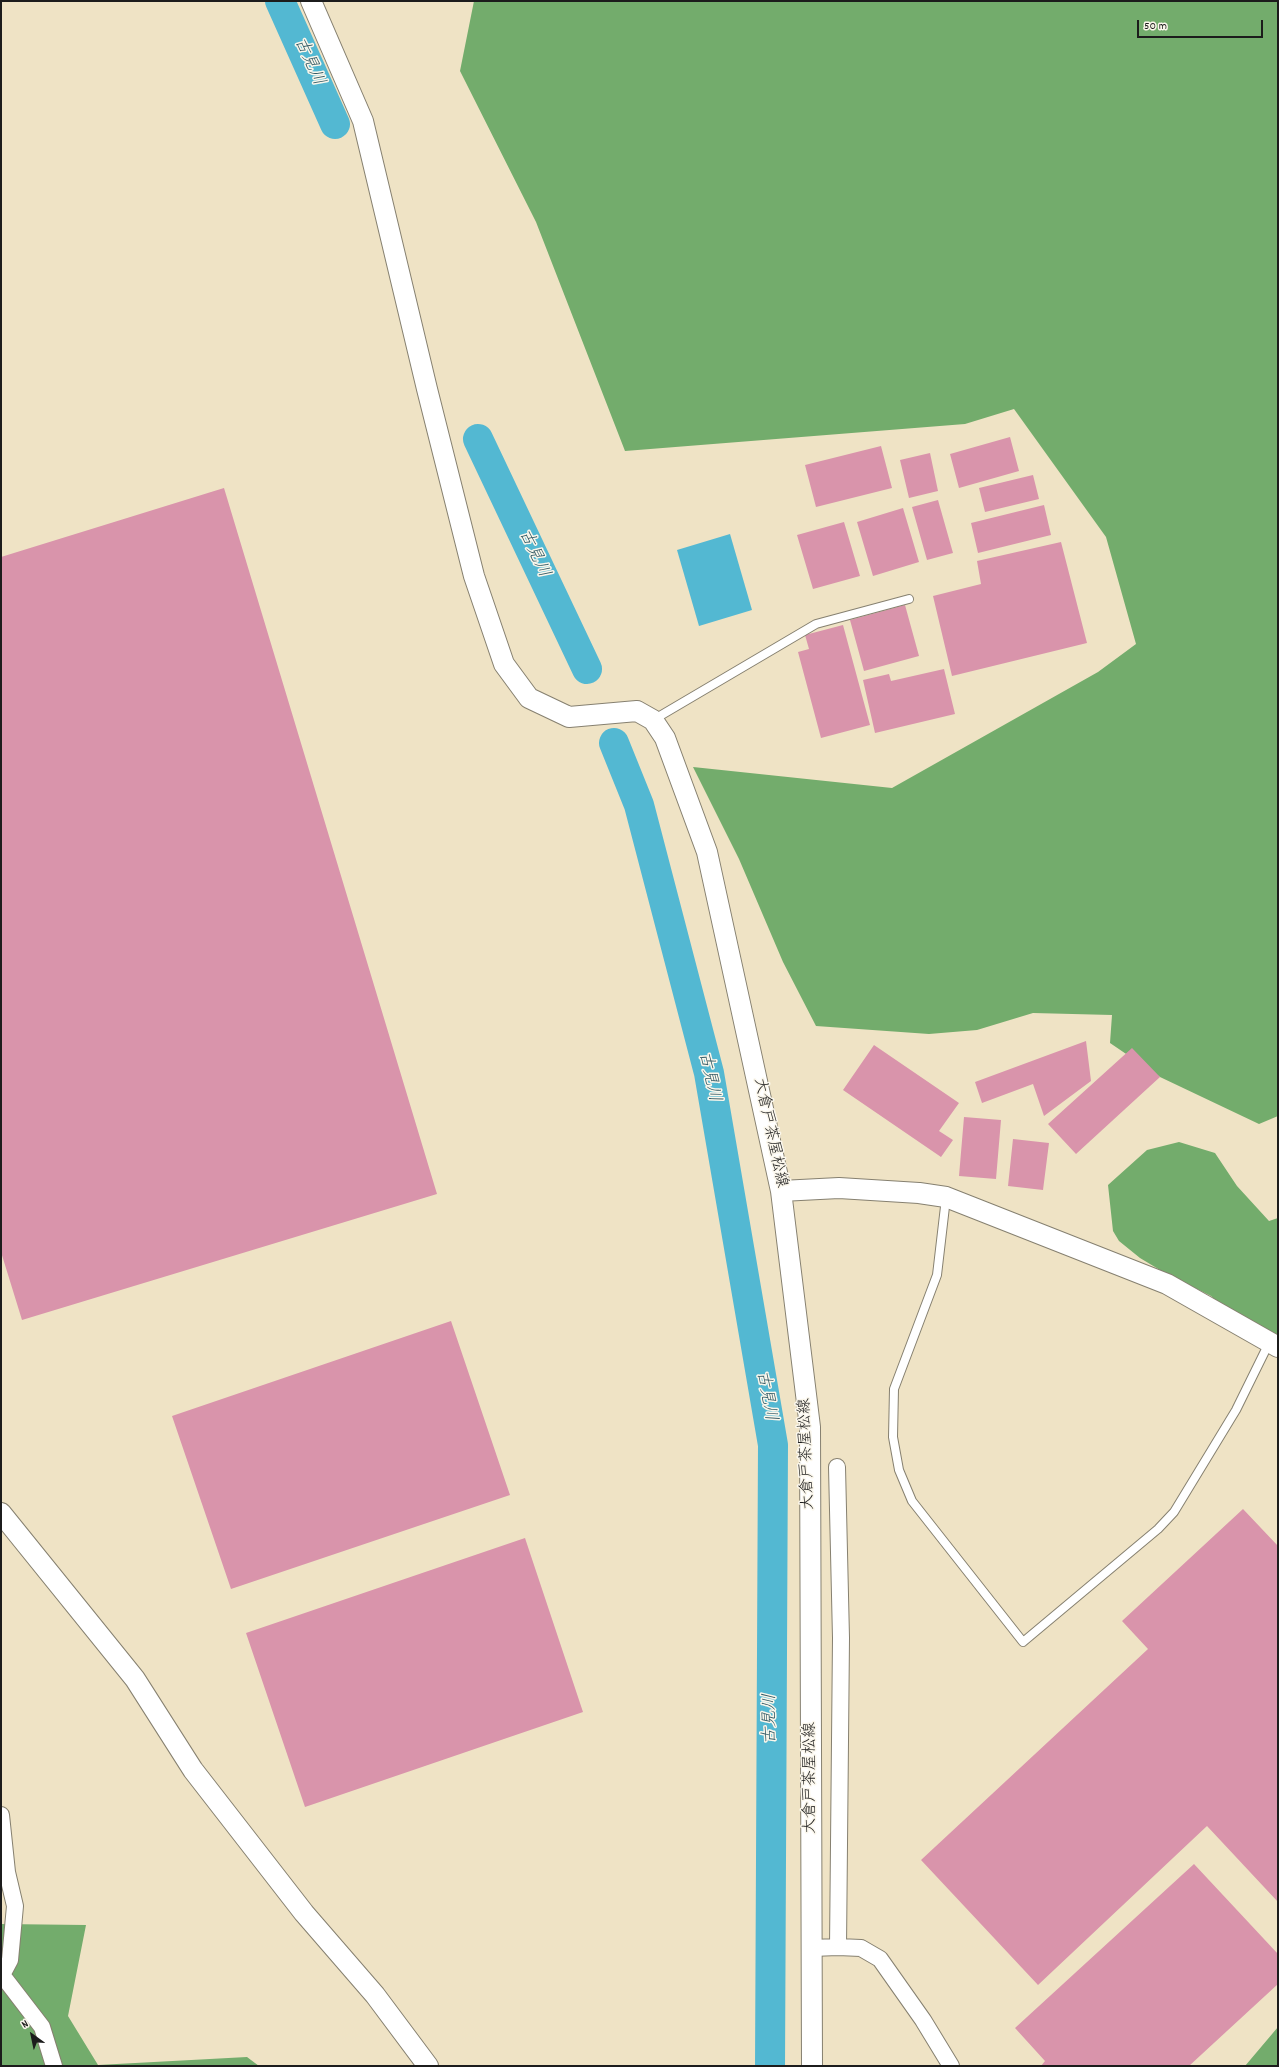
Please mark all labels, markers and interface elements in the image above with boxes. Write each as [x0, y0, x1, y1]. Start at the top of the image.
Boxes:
scale bar [1139, 12, 1265, 38]
text: 50 m [1144, 18, 1167, 35]
water label: 古見川 [288, 35, 328, 89]
water label: 古見川 [513, 527, 553, 581]
water label: 古見川 [693, 1050, 723, 1104]
street label: 大倉戸茶屋松線 [748, 1076, 790, 1190]
water label: 古見川 [751, 1369, 779, 1423]
street label: 大倉戸茶屋松線 [796, 1398, 820, 1510]
water label: 古見川 [762, 1694, 782, 1744]
street label: 大倉戸茶屋松線 [802, 1722, 822, 1834]
north arrow [12, 2015, 52, 2055]
text: N [19, 2017, 32, 2033]

